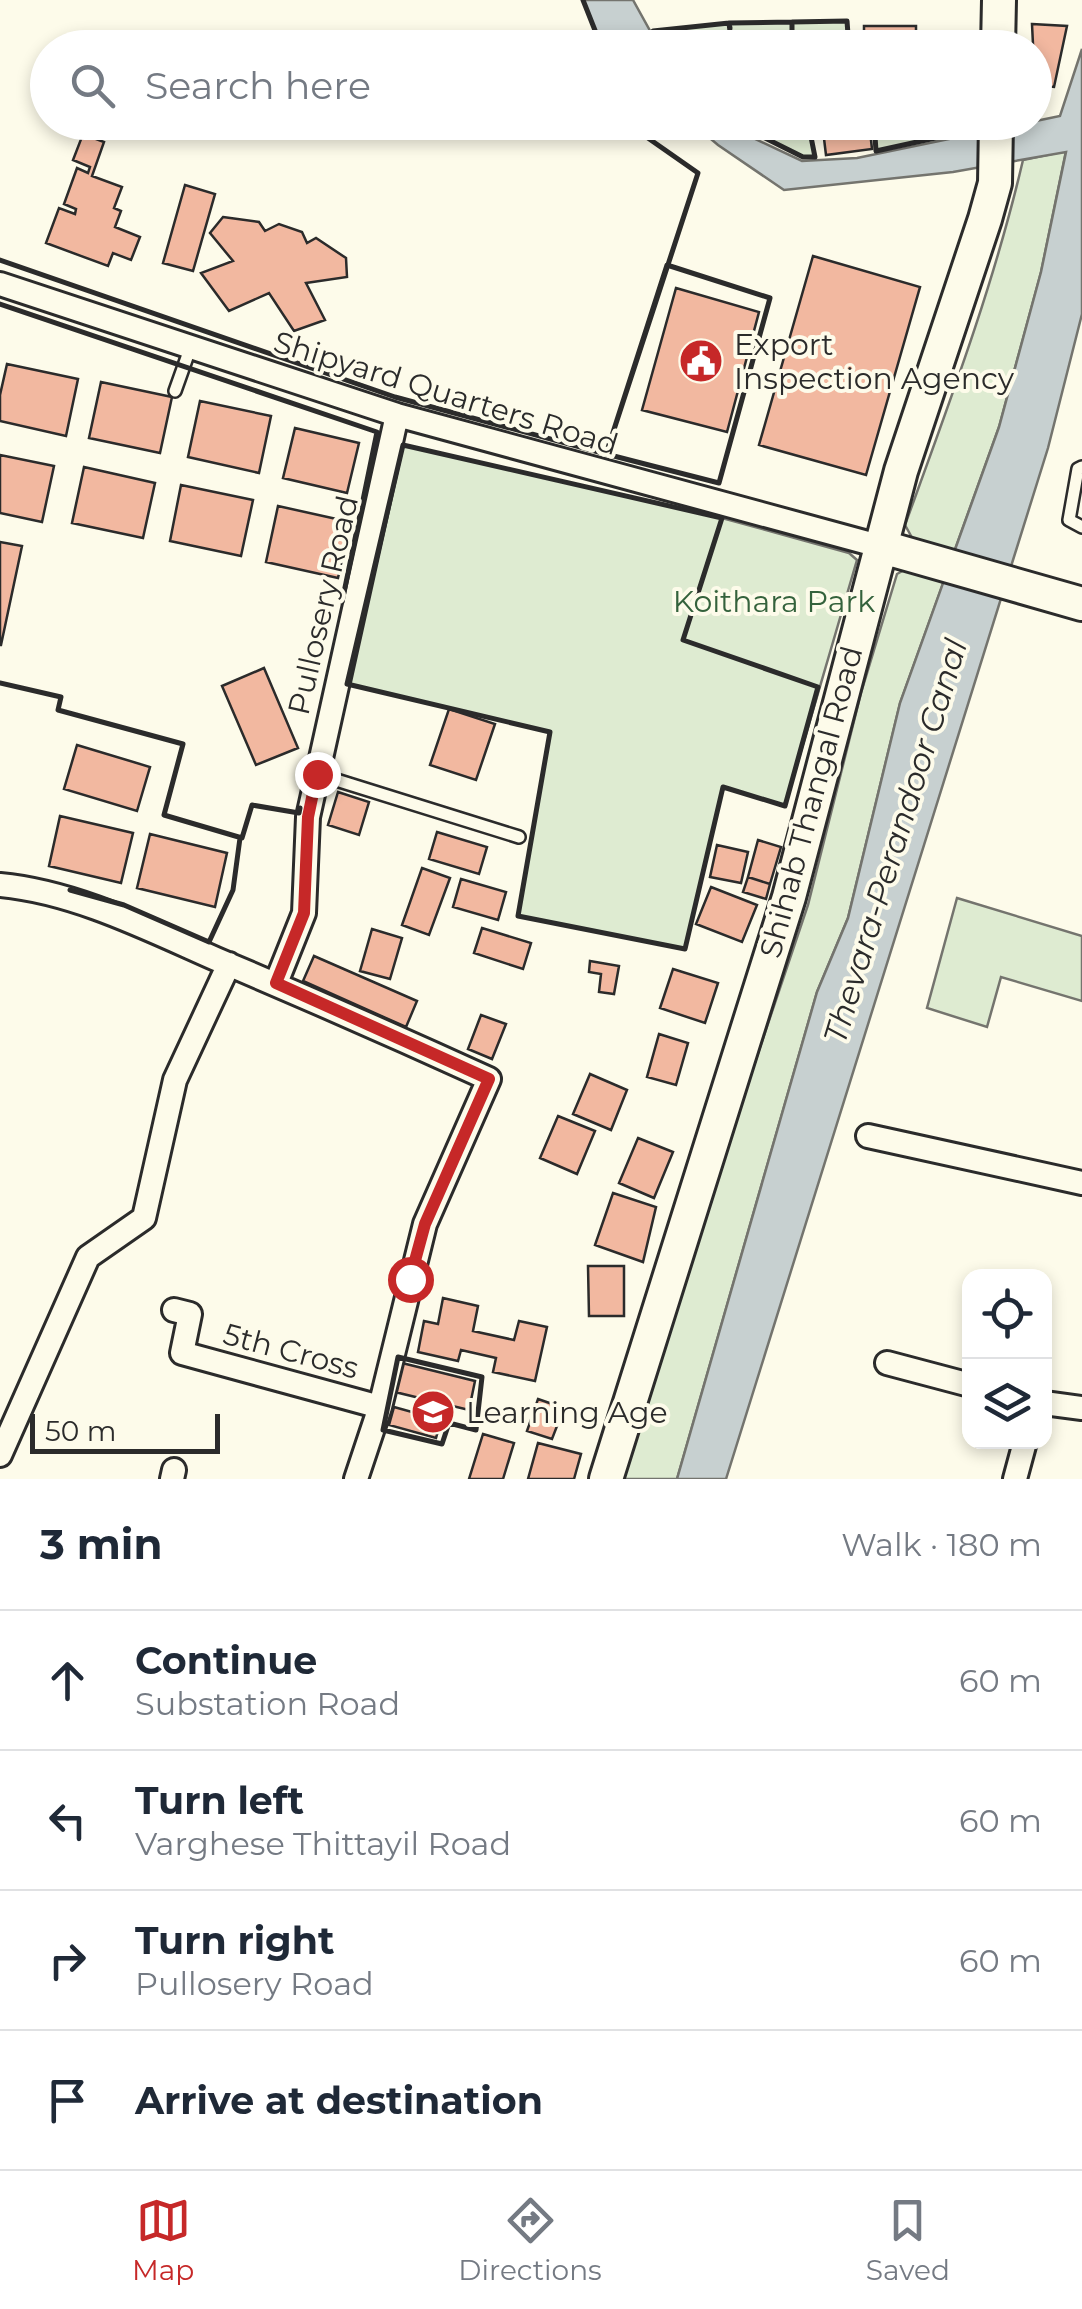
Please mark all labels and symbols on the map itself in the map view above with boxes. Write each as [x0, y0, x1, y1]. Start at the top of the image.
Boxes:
street label: Shipyard Quarters Road [269, 323, 623, 463]
place label: Export Inspection Agency [734, 326, 1015, 397]
public building icon: Export Inspection Agency [678, 338, 724, 384]
street label: Pullosery Road [280, 492, 366, 718]
park label: Koithara Park [673, 583, 875, 620]
water label: Thevara-Perandoor Canal [815, 634, 975, 1048]
street label: Shihab Thangal Road [752, 642, 870, 962]
route end [295, 752, 341, 798]
route start [388, 1257, 434, 1303]
street label: 5th Cross [219, 1315, 363, 1387]
school or university icon: Learning Age [410, 1389, 456, 1435]
place label: Learning Age [466, 1394, 668, 1431]
scale bar [30, 1409, 220, 1454]

